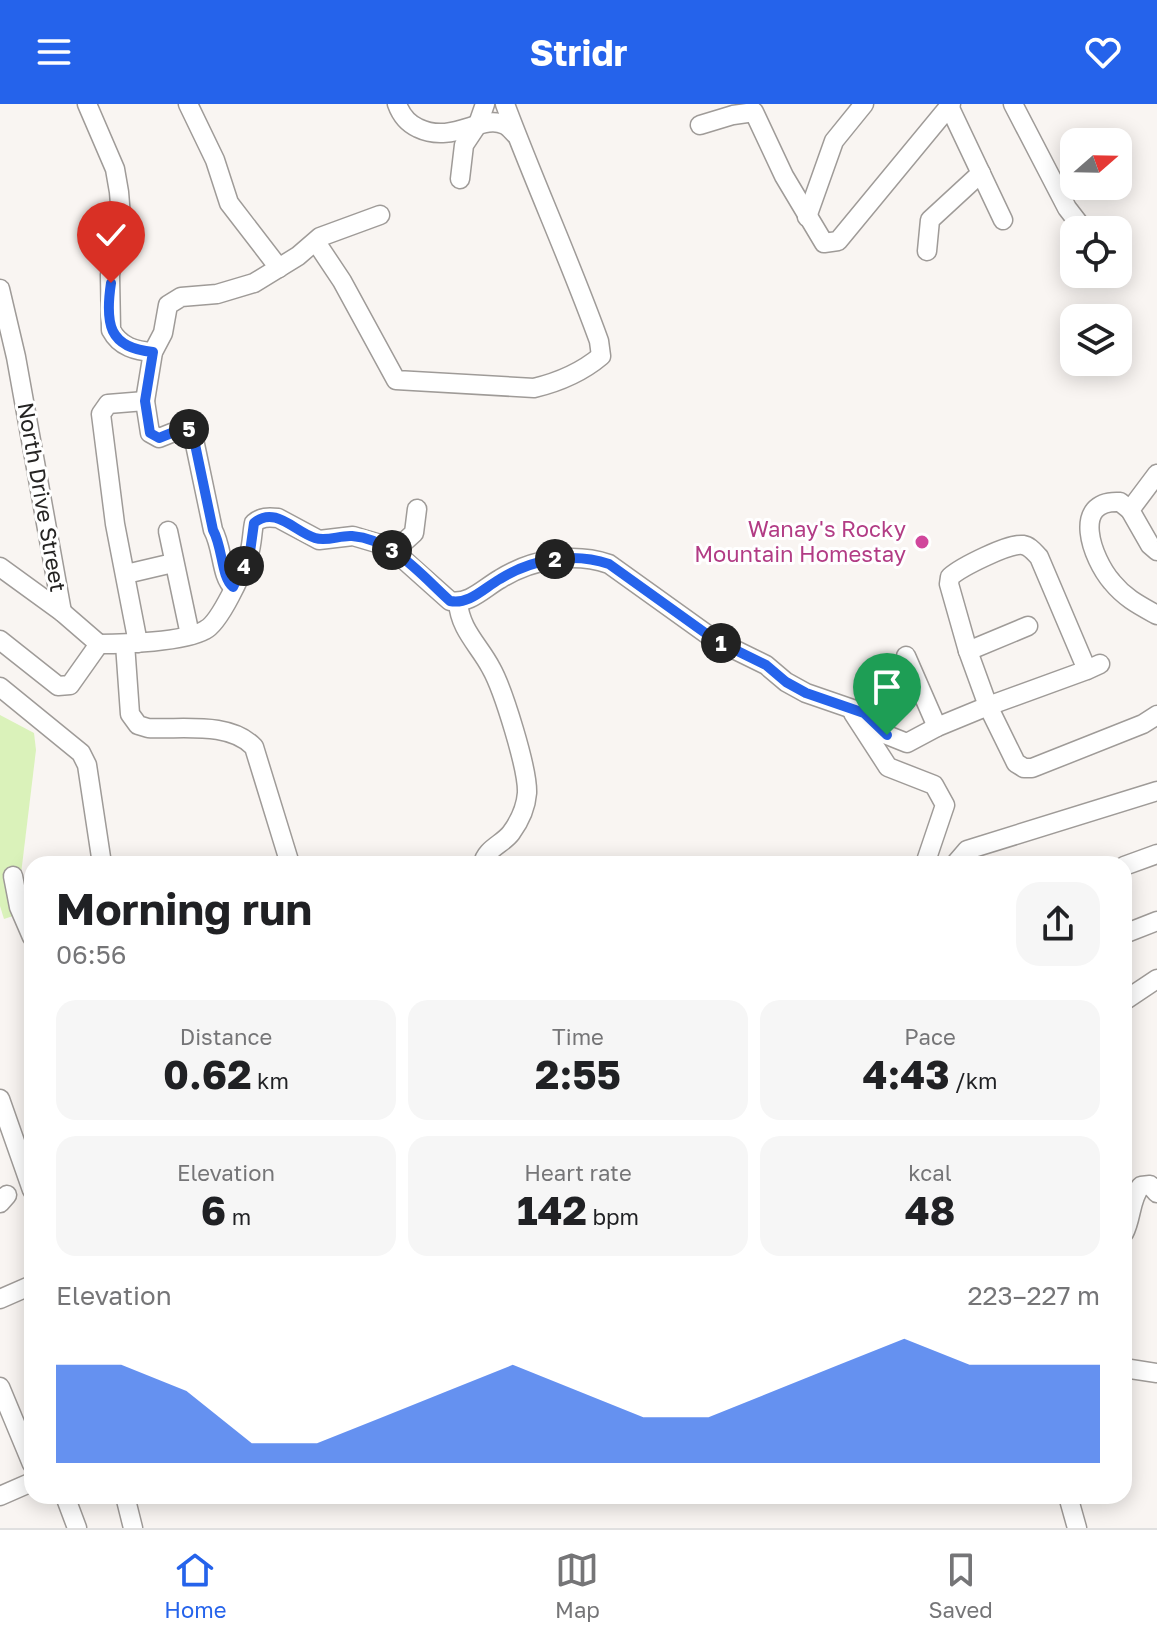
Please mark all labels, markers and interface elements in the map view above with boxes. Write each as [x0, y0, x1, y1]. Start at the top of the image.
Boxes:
icon: menu [32, 30, 76, 74]
icon: heart [1081, 30, 1125, 74]
text: Stridr [529, 31, 628, 74]
north arrow [1060, 128, 1132, 200]
map controls [1060, 128, 1132, 376]
pin [77, 201, 145, 283]
icon: check [89, 213, 133, 257]
button: locate [1060, 216, 1132, 288]
button: layers [1060, 304, 1132, 376]
street label: North Drive Street [13, 400, 72, 594]
pin: 5 [169, 409, 209, 449]
text: 5 [182, 415, 196, 442]
place label: Wanay's Rocky Mountain Homestay [694, 515, 906, 567]
pin: 3 [372, 530, 412, 570]
marker: Wanay's Rocky Mountain Homestay [913, 533, 931, 551]
text: 3 [385, 536, 399, 563]
pin: 2 [535, 539, 575, 579]
text: 2 [548, 545, 562, 572]
pin: 4 [224, 546, 264, 586]
text: 4 [237, 552, 251, 579]
pin: 1 [701, 623, 741, 663]
text: 1 [715, 629, 727, 656]
pin [853, 653, 921, 735]
icon: arrive [865, 665, 909, 709]
text: Morning run [56, 882, 312, 935]
button: share [1016, 882, 1100, 966]
text: 06:56 [56, 939, 126, 970]
text: Distance [180, 1023, 272, 1050]
text: Time [552, 1023, 604, 1050]
text: Pace [904, 1023, 956, 1050]
text: 0.62 [163, 1050, 252, 1098]
text: 2:55 [535, 1050, 621, 1098]
text: 4:43 [862, 1050, 950, 1098]
text: km [252, 1067, 289, 1094]
text: /km [950, 1067, 998, 1094]
text: Elevation [177, 1159, 275, 1186]
text: Heart rate [524, 1159, 632, 1186]
text: kcal [908, 1159, 952, 1186]
text: 6 [201, 1186, 226, 1234]
text: 142 [517, 1186, 587, 1234]
text: 48 [905, 1186, 955, 1234]
text: m [226, 1203, 251, 1230]
text: bpm [587, 1203, 639, 1230]
text: Elevation [56, 1280, 172, 1311]
text: 223–227 m [967, 1280, 1100, 1311]
tab: Home [164, 1548, 226, 1623]
tab: Map [555, 1548, 600, 1623]
tab: Saved [928, 1548, 993, 1623]

